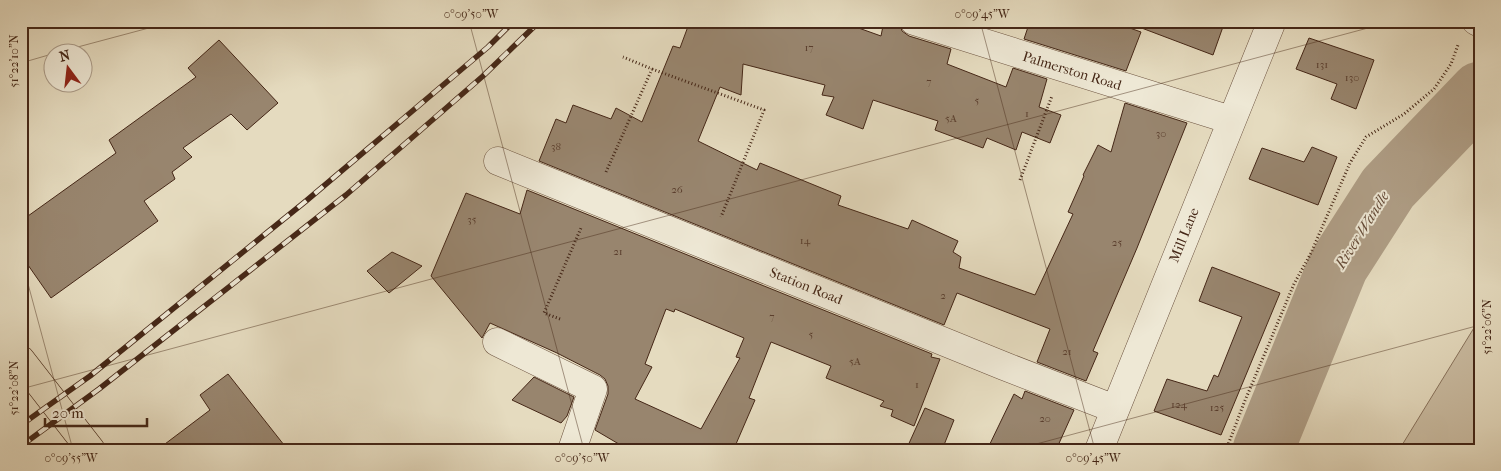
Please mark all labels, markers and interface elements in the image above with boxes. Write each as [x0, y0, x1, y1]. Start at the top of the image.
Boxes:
text: 0°09'50"W [444, 7, 500, 21]
text: 0°09'45"W [955, 7, 1011, 21]
text: 51°22'10"N [7, 34, 21, 88]
house number: 17 [804, 41, 814, 54]
north arrow [42, 42, 92, 92]
text: N [57, 46, 72, 66]
street label: Palmerston Road [1020, 48, 1124, 94]
house number: 131 [1316, 58, 1328, 71]
house number: 130 [1345, 71, 1359, 84]
house number: 7 [926, 75, 932, 88]
house number: 5 [975, 94, 980, 107]
house number: 1 [1025, 107, 1029, 120]
house number: 5A [945, 112, 958, 125]
house number: 30 [1156, 127, 1166, 140]
house number: 38 [551, 140, 561, 153]
house number: 26 [671, 183, 683, 196]
water label: River Wandle [1331, 187, 1393, 273]
street label: Mill Lane [1165, 205, 1203, 265]
house number: 35 [467, 213, 477, 226]
house number: 14 [800, 234, 811, 247]
house number: 25 [1112, 236, 1122, 249]
house number: 21 [613, 245, 623, 258]
street label: Station Road [767, 264, 845, 308]
house number: 2 [940, 289, 946, 302]
text: 51°22'06"N [1480, 299, 1494, 355]
house number: 7 [769, 310, 775, 323]
house number: 5 [809, 328, 814, 341]
house number: 21 [1062, 345, 1072, 358]
house number: 5A [849, 355, 862, 368]
text: 51°22'08"N [7, 360, 21, 416]
house number: 1 [915, 378, 919, 391]
scale bar [45, 396, 148, 428]
house number: 124 [1171, 398, 1188, 411]
house number: 125 [1210, 401, 1224, 414]
text: 20 m [52, 404, 84, 422]
house number: 20 [1039, 412, 1051, 425]
text: 0°09'55"W [44, 451, 99, 465]
text: 0°09'50"W [555, 451, 611, 465]
text: 0°09'45"W [1066, 451, 1122, 465]

